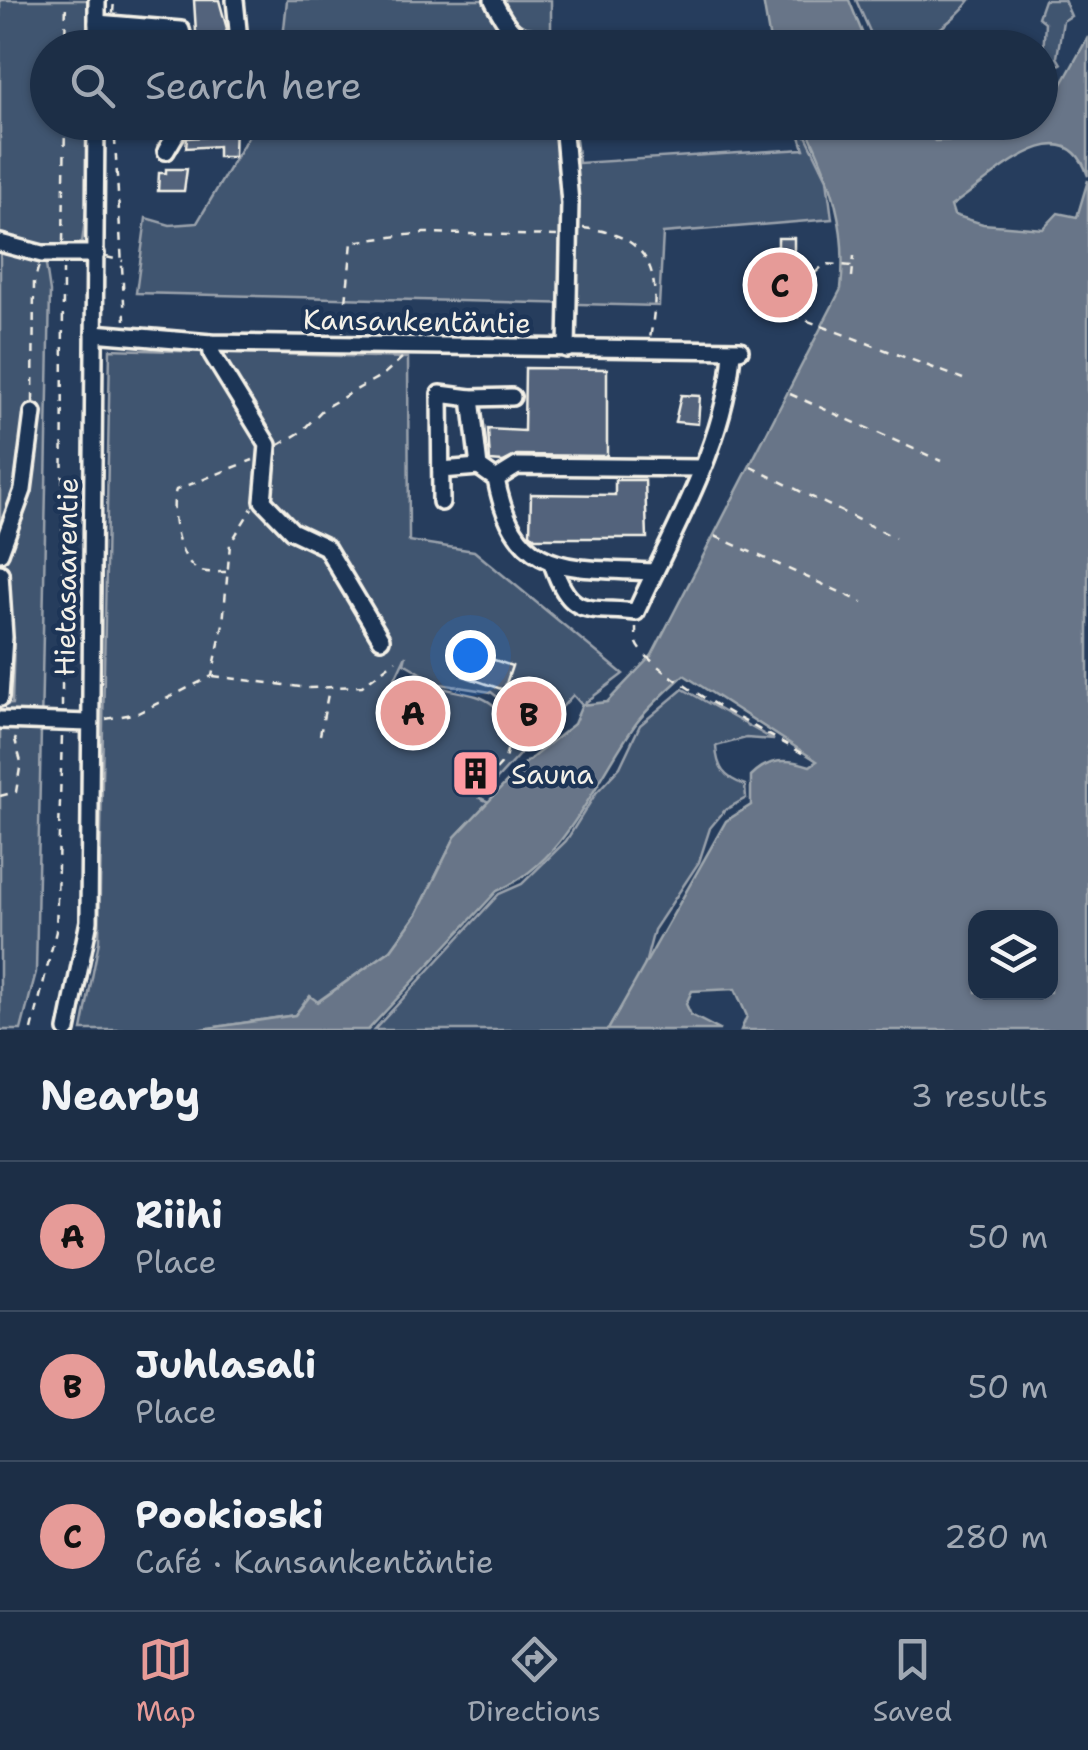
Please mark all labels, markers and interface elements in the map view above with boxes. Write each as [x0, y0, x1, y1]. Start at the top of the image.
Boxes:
search box [30, 30, 1058, 140]
icon: search [65, 58, 120, 113]
text: Search here [145, 60, 362, 111]
pin: C [748, 248, 812, 322]
street label: Kansankentäntie [303, 300, 531, 342]
street label: Hietasaarentie [45, 477, 87, 677]
your location [445, 630, 496, 681]
pin: A [380, 676, 446, 750]
pin: B [496, 676, 562, 752]
building icon: Sauna [450, 748, 502, 800]
place label: Sauna [511, 755, 594, 793]
map controls [968, 910, 1058, 1000]
button: layers [968, 910, 1058, 1000]
text: Nearby [40, 1067, 200, 1123]
text: 3 results [911, 1074, 1048, 1117]
text: Riihi [135, 1189, 223, 1240]
text: A [60, 1215, 85, 1258]
text: 50 m [968, 1215, 1048, 1258]
text: Place [135, 1240, 217, 1283]
text: Juhlasali [135, 1339, 316, 1390]
text: B [63, 1365, 82, 1408]
text: 50 m [968, 1365, 1048, 1408]
text: Place [135, 1390, 217, 1433]
text: Pookioski [135, 1489, 324, 1540]
text: C [63, 1515, 82, 1558]
text: 280 m [944, 1515, 1048, 1558]
text: Café · Kansankentäntie [135, 1540, 494, 1583]
tab: Map [136, 1632, 196, 1730]
tab: Directions [467, 1632, 601, 1730]
tab: Saved [873, 1632, 952, 1730]

